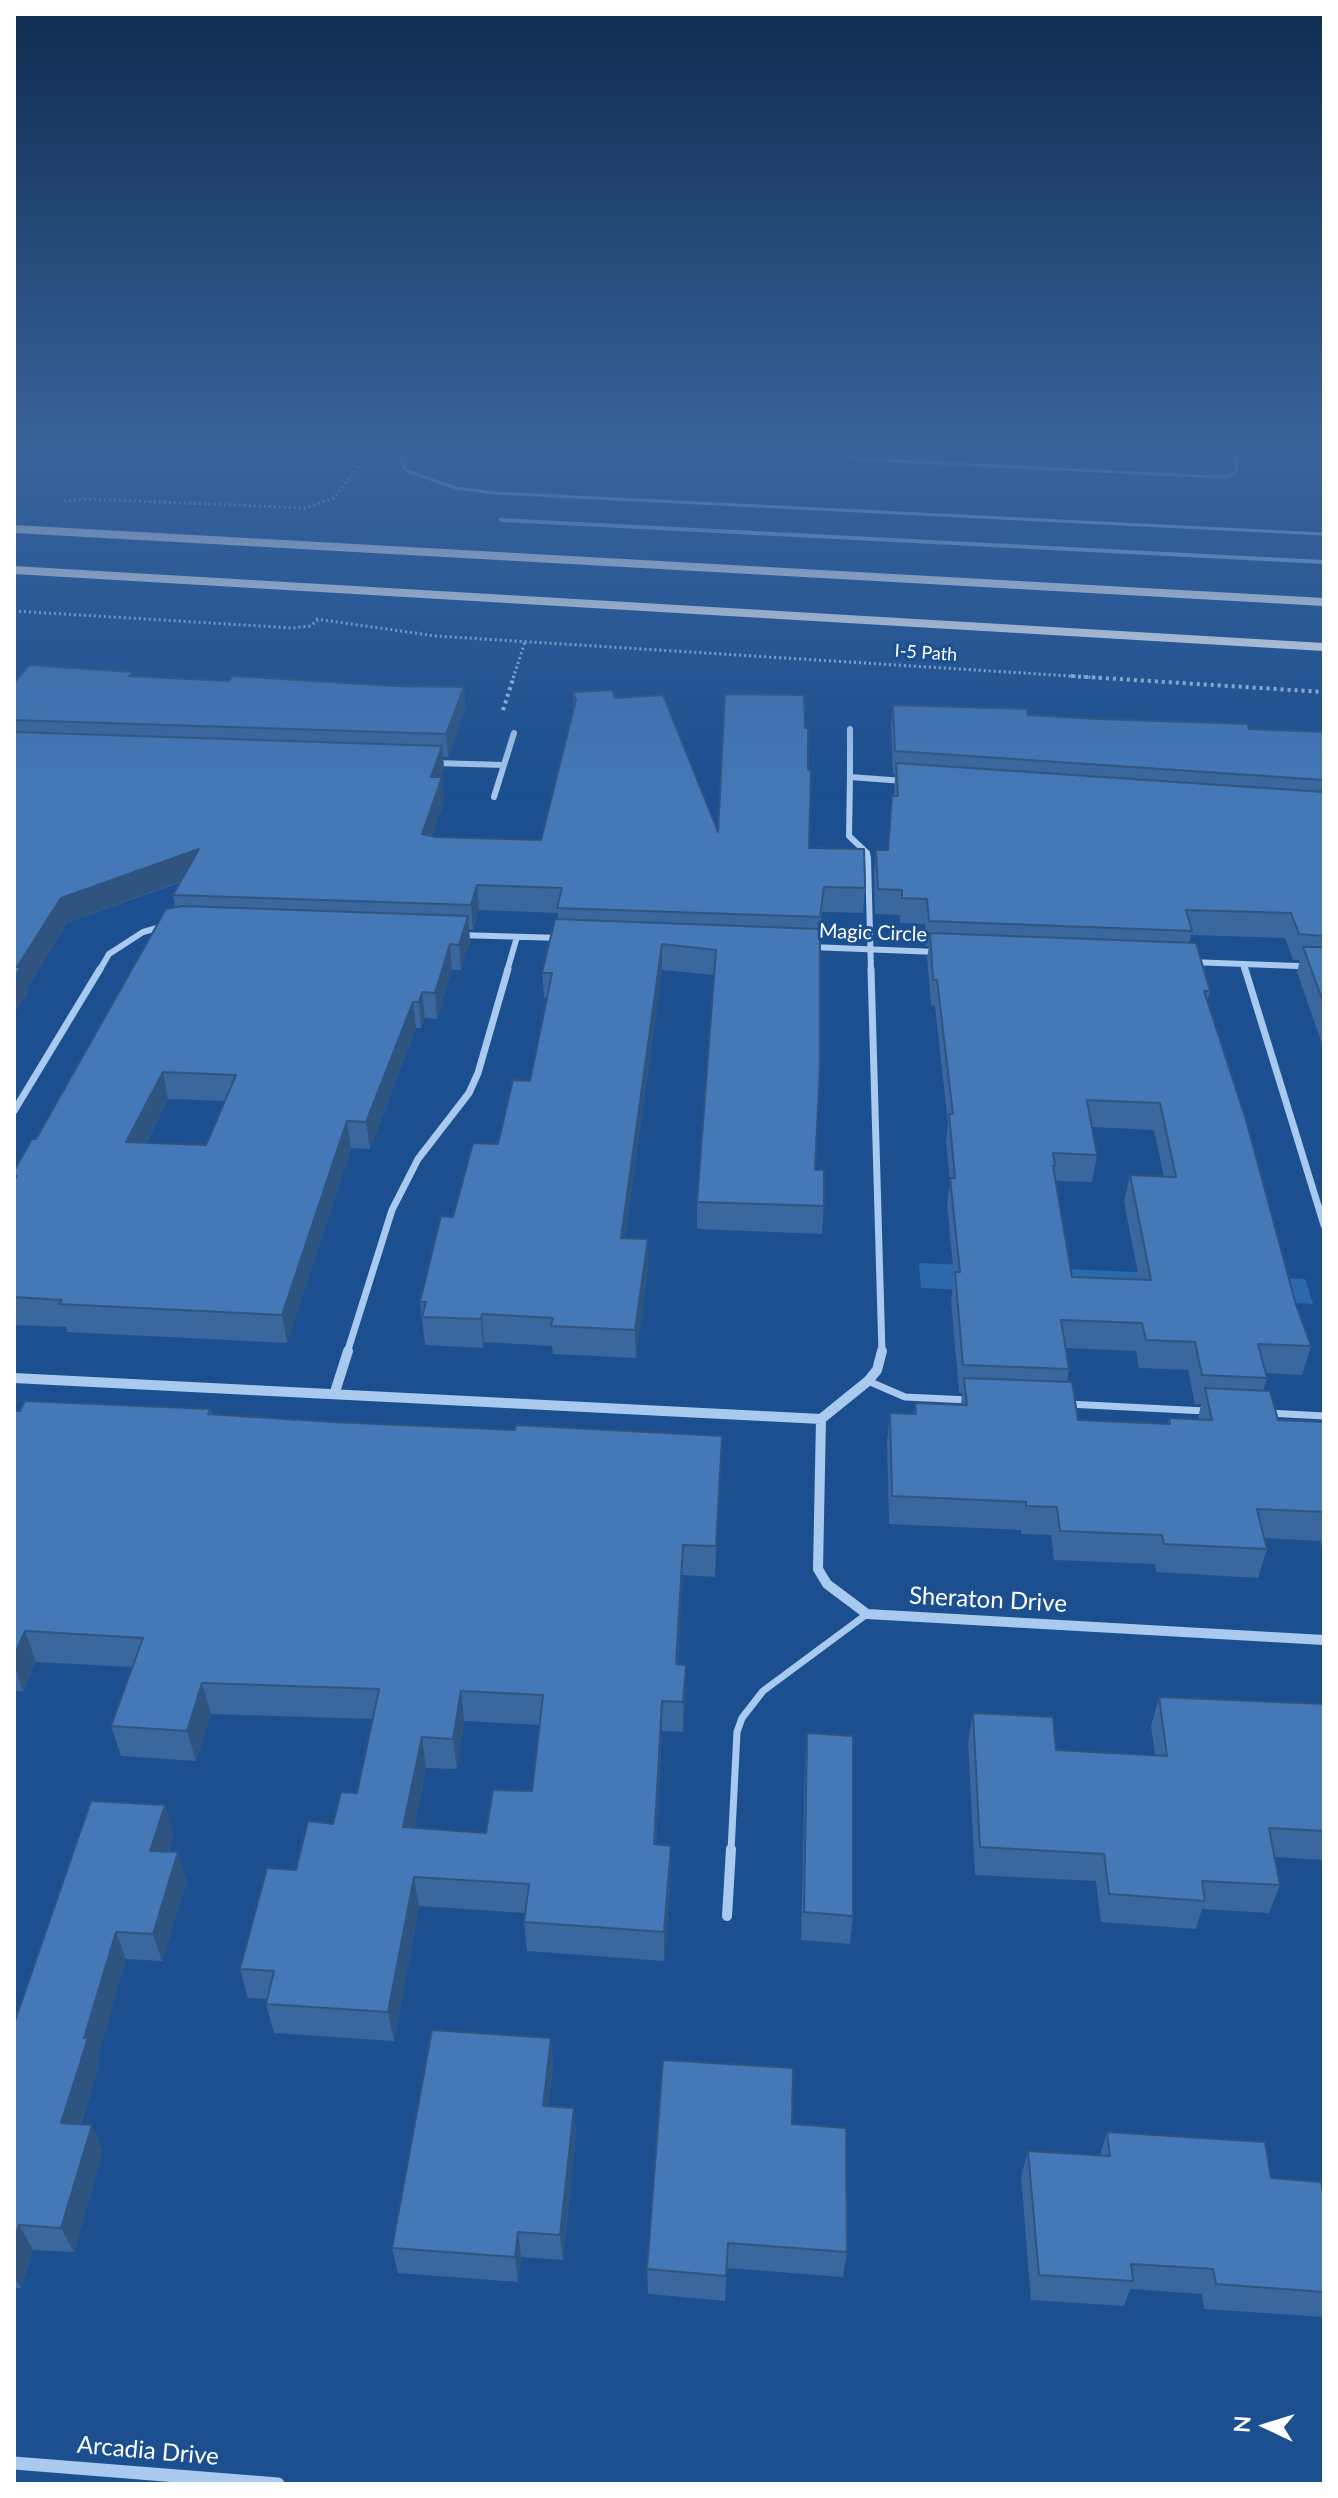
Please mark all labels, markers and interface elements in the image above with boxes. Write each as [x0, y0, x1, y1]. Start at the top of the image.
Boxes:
street label: I-5 Path [894, 640, 958, 666]
street label: Magic Circle [819, 919, 927, 947]
street label: Sheraton Drive [908, 1581, 1068, 1619]
north arrow [1226, 2386, 1306, 2466]
text: N [1228, 2415, 1256, 2434]
street label: Arcadia Drive [76, 2430, 220, 2472]

